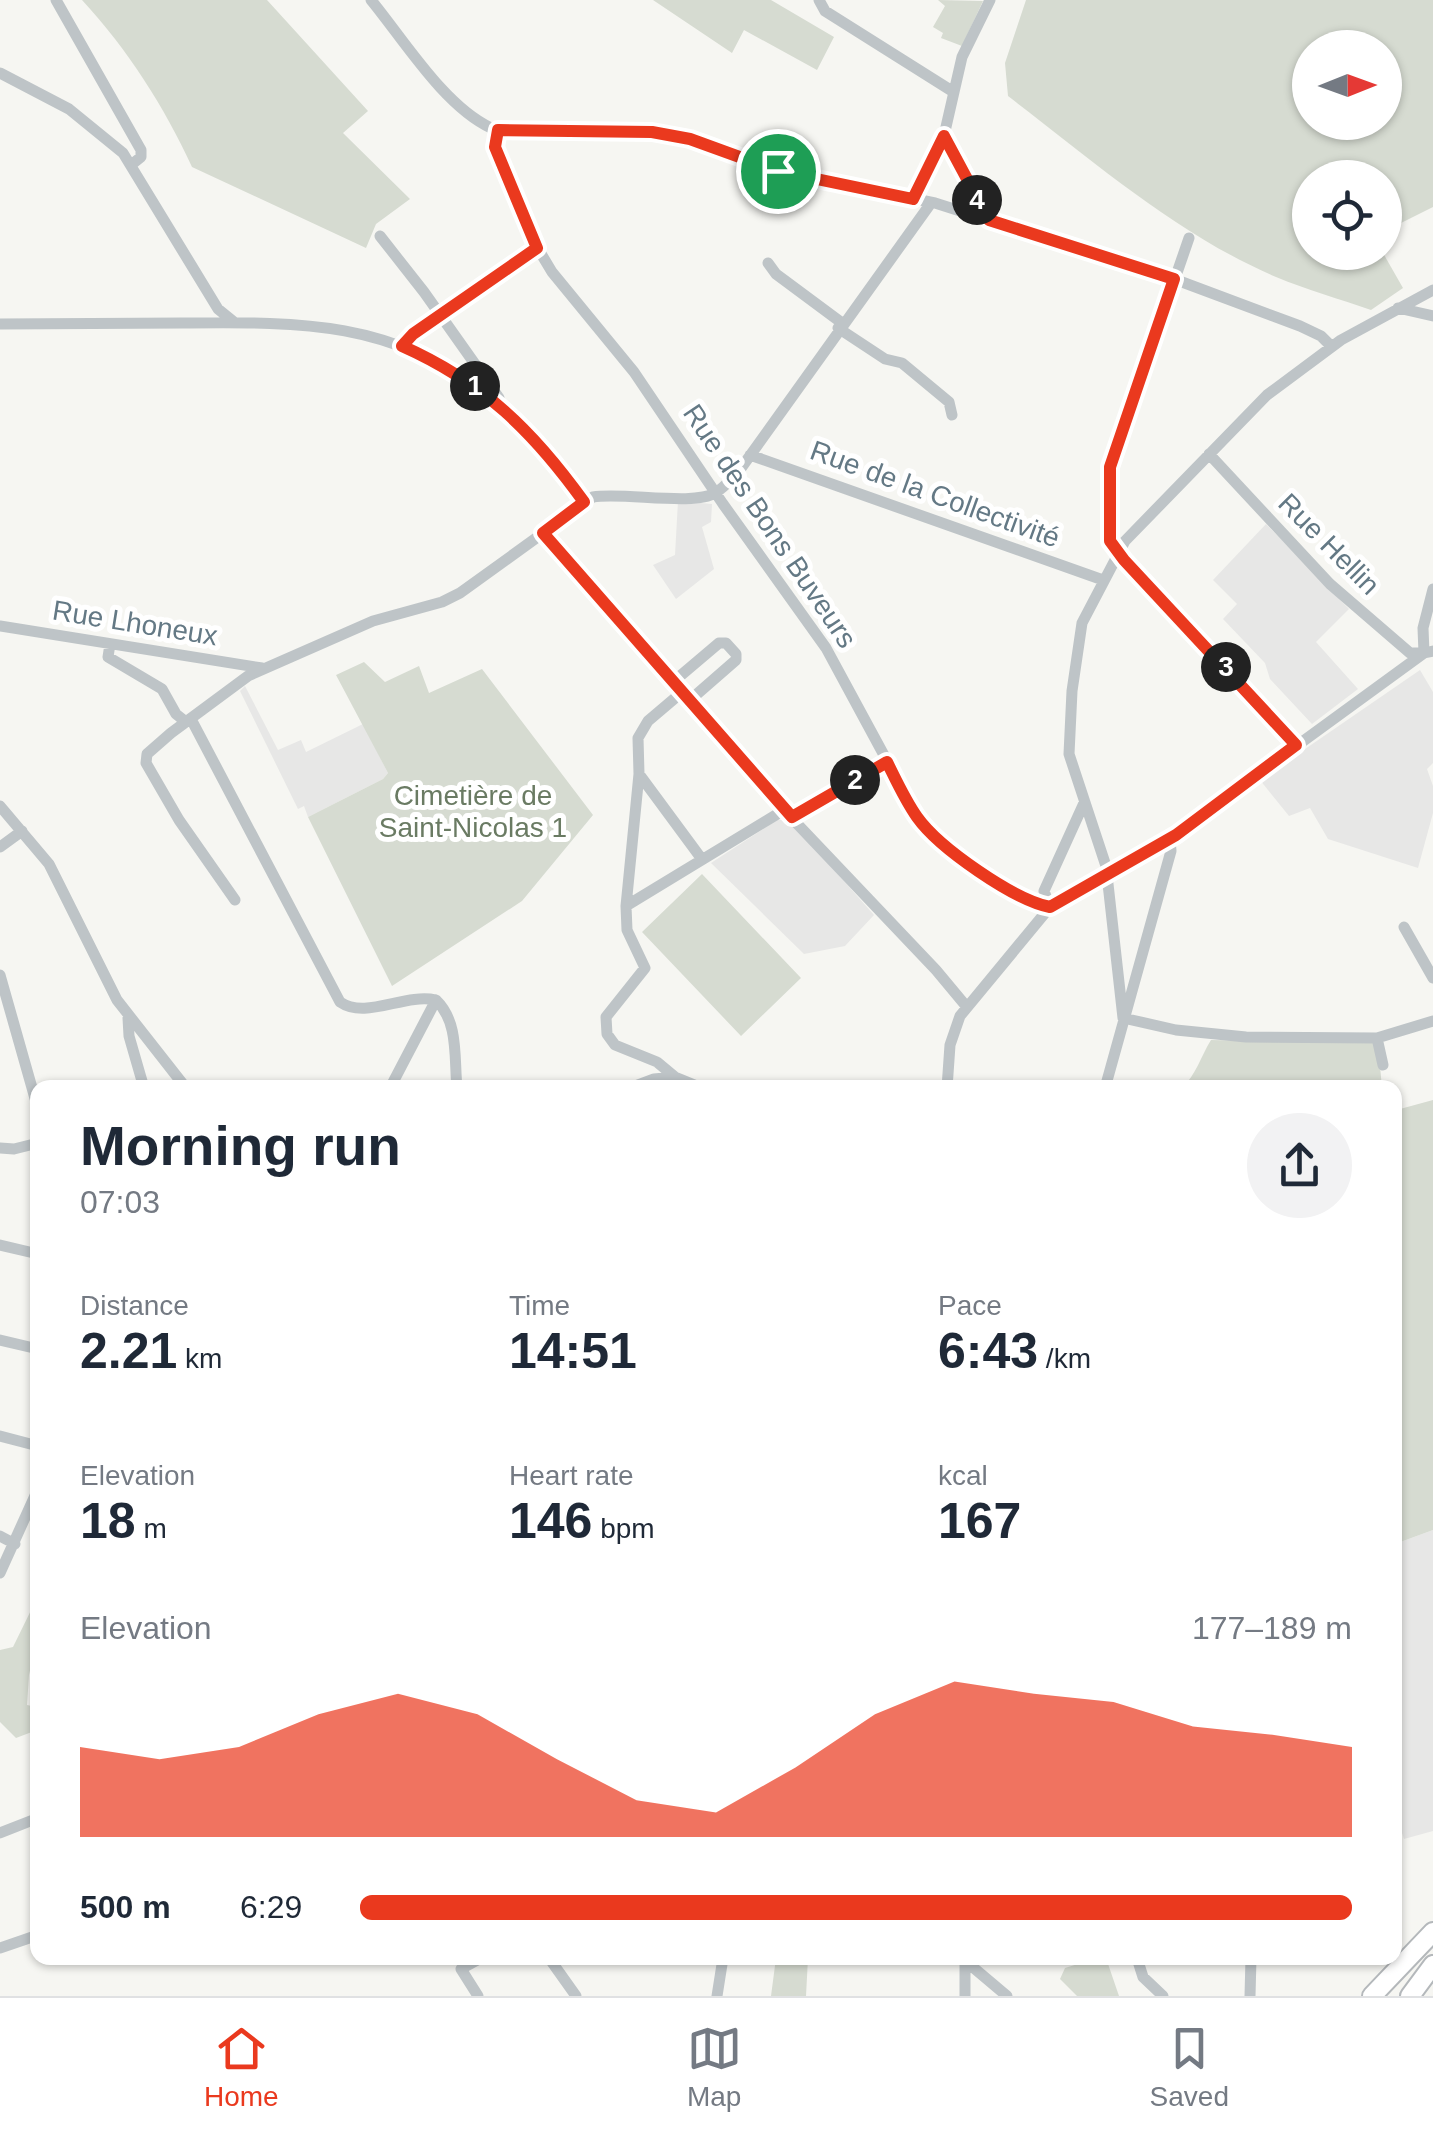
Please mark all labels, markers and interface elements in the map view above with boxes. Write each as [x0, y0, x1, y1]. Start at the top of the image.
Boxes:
north arrow [1292, 30, 1402, 140]
map controls [1292, 30, 1402, 270]
pin [736, 129, 821, 214]
icon: arrive [751, 144, 806, 199]
button: locate [1292, 160, 1402, 270]
pin: 4 [952, 175, 1002, 225]
text: 4 [969, 184, 985, 215]
pin: 1 [450, 361, 500, 411]
text: 1 [467, 370, 483, 401]
street label: Rue des Bons Buveurs [677, 399, 863, 653]
street label: Rue de la Collectivité [806, 434, 1064, 554]
street label: Rue Hellin [1272, 487, 1386, 601]
street label: Rue Lhoneux [50, 595, 220, 651]
pin: 3 [1201, 642, 1251, 692]
text: 3 [1218, 651, 1234, 682]
pin: 2 [830, 755, 880, 805]
text: 2 [847, 764, 863, 795]
park label: Cimetière de Saint-Nicolas 1 [379, 780, 567, 843]
button: share [1247, 1113, 1352, 1218]
text: Morning run [80, 1115, 401, 1177]
text: 07:03 [80, 1184, 160, 1220]
text: Distance [80, 1290, 189, 1321]
text: Time [509, 1290, 570, 1321]
text: Pace [938, 1290, 1002, 1321]
text: 2.21 [80, 1323, 177, 1379]
text: 14:51 [509, 1323, 637, 1379]
text: 6:43 [938, 1323, 1038, 1379]
text: km [177, 1343, 222, 1374]
text: /km [1038, 1343, 1091, 1374]
text: Elevation [80, 1460, 195, 1491]
text: Heart rate [509, 1460, 634, 1491]
text: kcal [938, 1460, 988, 1491]
text: 18 [80, 1493, 136, 1549]
text: 146 [509, 1493, 592, 1549]
text: 167 [938, 1493, 1021, 1549]
text: m [136, 1513, 167, 1544]
text: bpm [592, 1513, 655, 1544]
text: Elevation [80, 1610, 212, 1646]
text: 177–189 m [1192, 1610, 1352, 1646]
text: 500 m [80, 1889, 171, 1925]
text: 6:29 [240, 1889, 302, 1925]
tab: Home [204, 2021, 279, 2113]
tab: Map [687, 2021, 742, 2113]
tab: Saved [1150, 2021, 1229, 2113]

